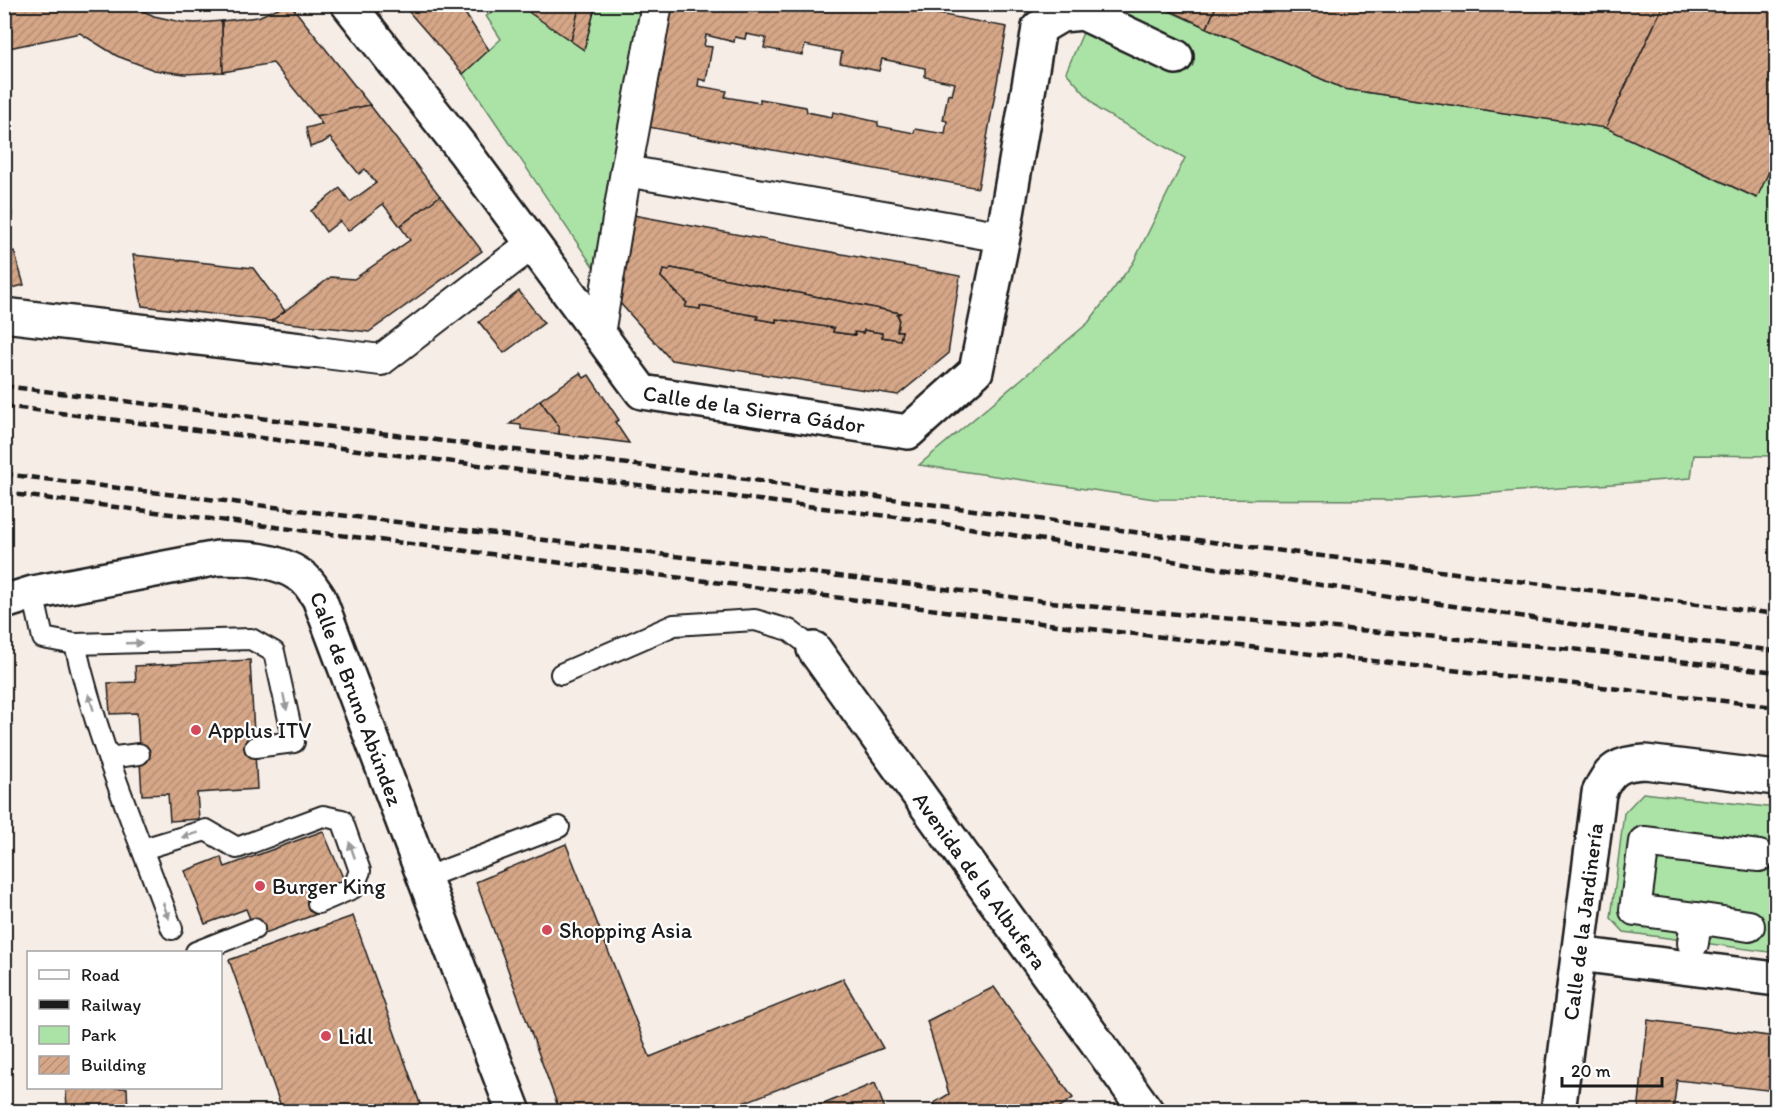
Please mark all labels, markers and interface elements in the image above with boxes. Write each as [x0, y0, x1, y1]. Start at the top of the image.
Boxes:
street label: Calle de la Sierra Gádor [641, 379, 867, 439]
street label: Calle de Bruno Abúndez [304, 588, 409, 809]
one-way arrow [124, 638, 143, 647]
one-way arrow [86, 693, 95, 711]
one-way arrow [281, 693, 290, 712]
place label: Applus ITV [208, 717, 311, 744]
marker: Applus ITV [189, 723, 203, 737]
street label: Avenida de la Albufera [908, 786, 1053, 974]
street label: Calle de la Jardinería [1556, 821, 1609, 1022]
one-way arrow [180, 831, 198, 840]
one-way arrow [347, 840, 356, 858]
place label: Burger King [272, 873, 386, 900]
marker: Burger King [253, 879, 267, 893]
one-way arrow [161, 902, 171, 920]
place label: Shopping Asia [559, 917, 693, 944]
marker: Shopping Asia [540, 923, 554, 937]
legend [27, 951, 222, 1089]
text: Road [81, 964, 120, 986]
text: Railway [81, 994, 142, 1016]
place label: Lidl [338, 1023, 373, 1050]
text: Park [81, 1024, 116, 1046]
marker: Lidl [319, 1029, 333, 1043]
scale bar [1562, 1050, 1662, 1088]
text: Building [81, 1054, 147, 1076]
text: 20 m [1571, 1060, 1611, 1082]

